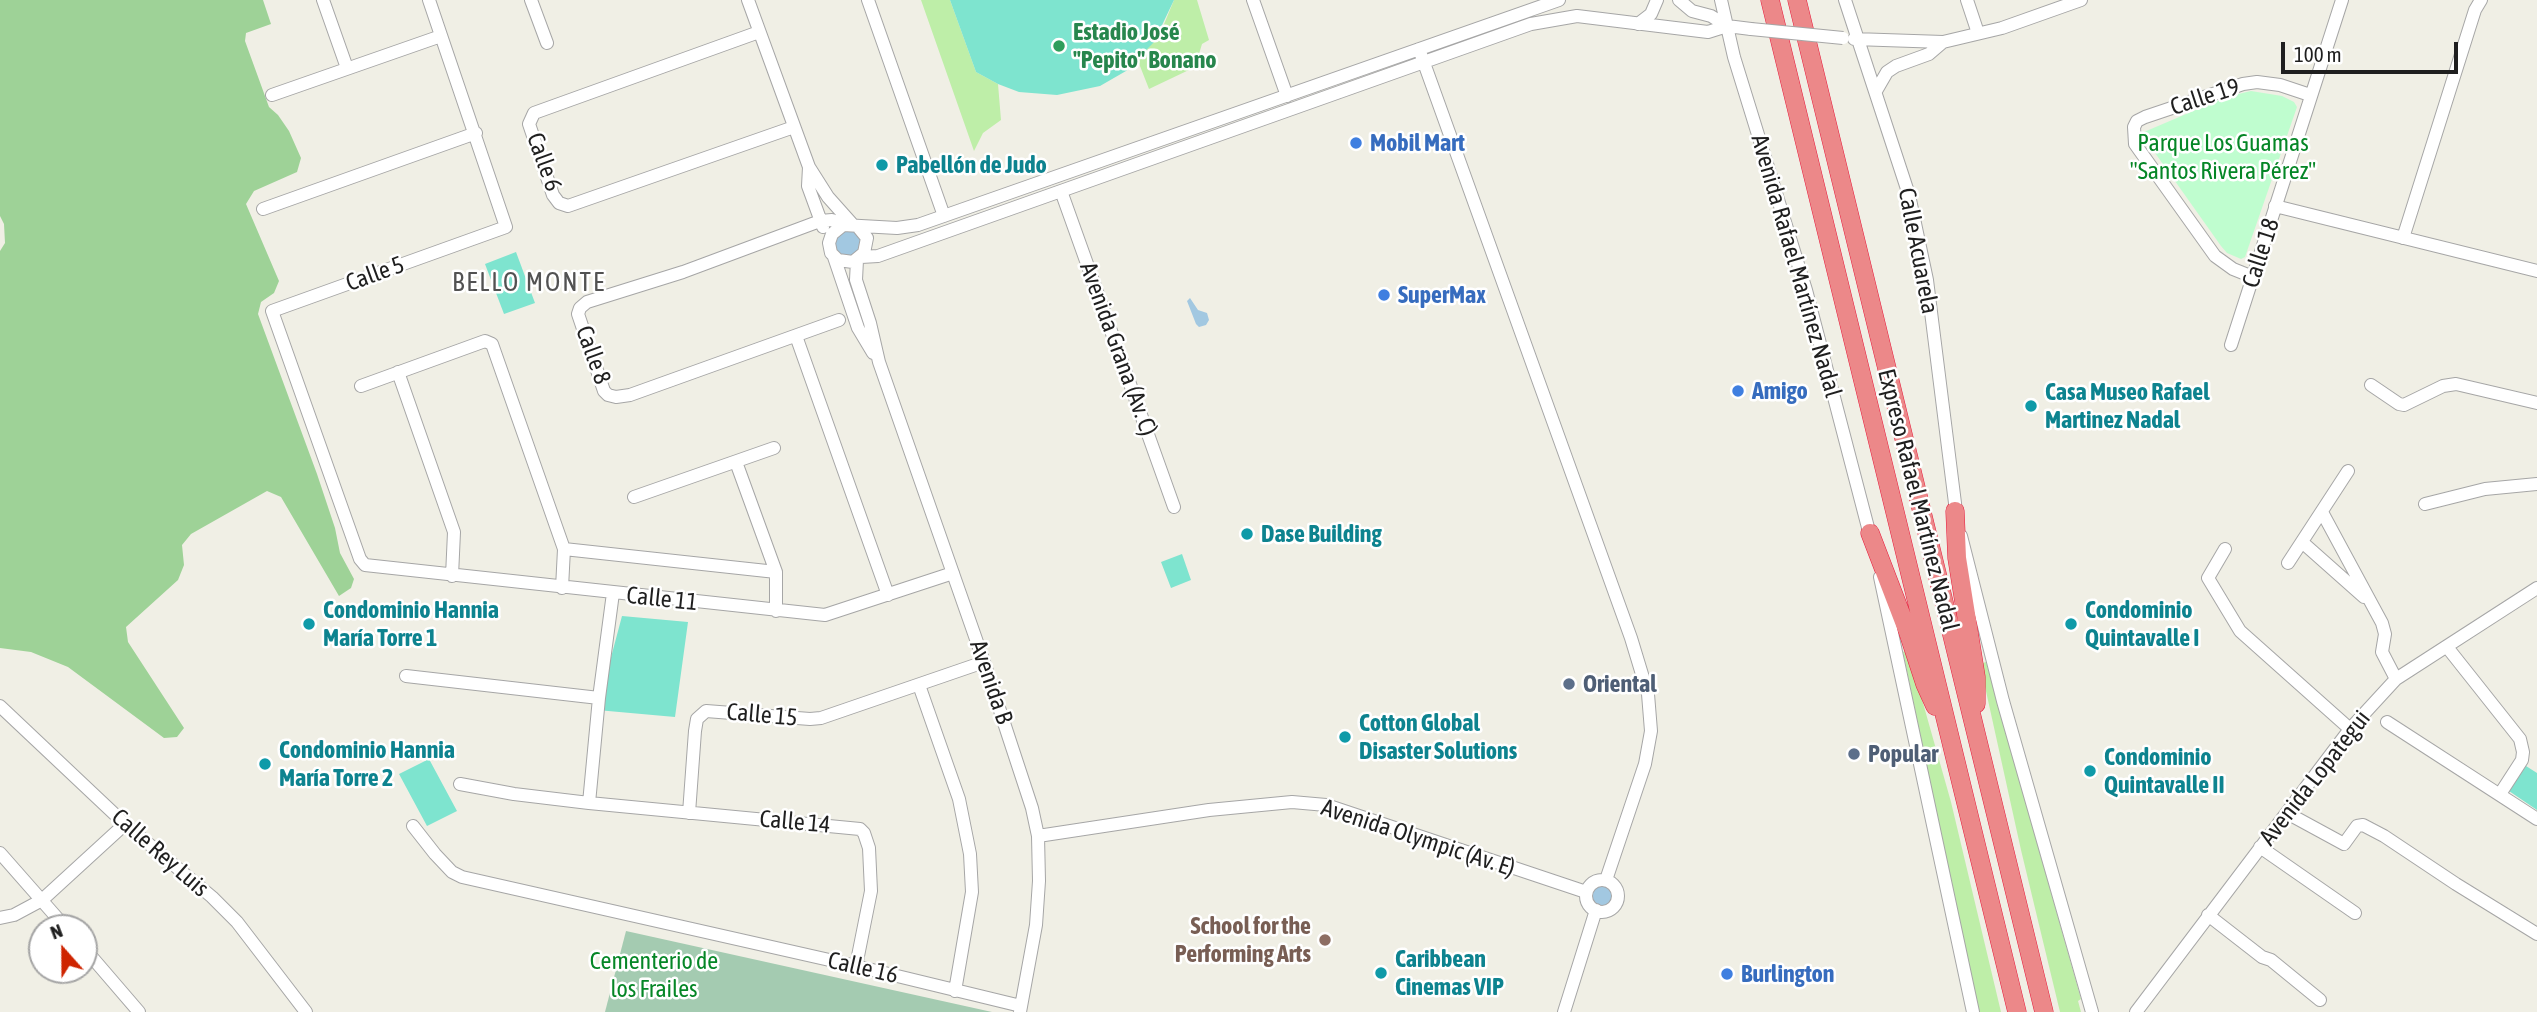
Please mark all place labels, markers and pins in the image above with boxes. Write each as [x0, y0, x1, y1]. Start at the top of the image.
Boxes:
place label: Estadio José "Pepito" Bonano [1073, 18, 1217, 74]
marker: Estadio José "Pepito" Bonano [1051, 38, 1067, 54]
place label: Mobil Mart [1370, 129, 1465, 157]
marker: Mobil Mart [1348, 135, 1364, 151]
place label: Pabellón de Judo [896, 151, 1047, 179]
marker: Pabellón de Judo [874, 157, 890, 173]
place label: SuperMax [1398, 281, 1486, 309]
marker: SuperMax [1376, 287, 1392, 303]
place label: Amigo [1752, 377, 1808, 405]
place label: Casa Museo Rafael Martinez Nadal [2045, 378, 2210, 434]
marker: Amigo [1730, 383, 1746, 399]
marker: Casa Museo Rafael Martinez Nadal [2023, 398, 2039, 414]
place label: Dase Building [1261, 520, 1382, 548]
marker: Dase Building [1239, 526, 1255, 542]
place label: Condominio Hannia María Torre 1 [323, 596, 499, 652]
place label: Condominio Quintavalle I [2085, 596, 2199, 652]
marker: Condominio Hannia María Torre 1 [301, 616, 317, 632]
marker: Condominio Quintavalle I [2063, 616, 2079, 632]
place label: Oriental [1583, 670, 1657, 698]
marker: Oriental [1561, 676, 1577, 692]
place label: Cotton Global Disaster Solutions [1359, 709, 1517, 765]
marker: Cotton Global Disaster Solutions [1337, 729, 1353, 745]
place label: Condominio Hannia María Torre 2 [279, 736, 455, 792]
place label: Popular [1868, 740, 1938, 768]
place label: Condominio Quintavalle II [2104, 743, 2225, 799]
marker: Popular [1846, 746, 1862, 762]
marker: Condominio Hannia María Torre 2 [257, 756, 273, 772]
marker: Condominio Quintavalle II [2082, 763, 2098, 779]
place label: School for the Performing Arts [1175, 912, 1311, 968]
marker: School for the Performing Arts [1317, 932, 1333, 948]
place label: Caribbean Cinemas VIP [1395, 945, 1504, 1001]
place label: Burlington [1741, 960, 1834, 988]
marker: Caribbean Cinemas VIP [1373, 965, 1389, 981]
marker: Burlington [1719, 966, 1735, 982]

